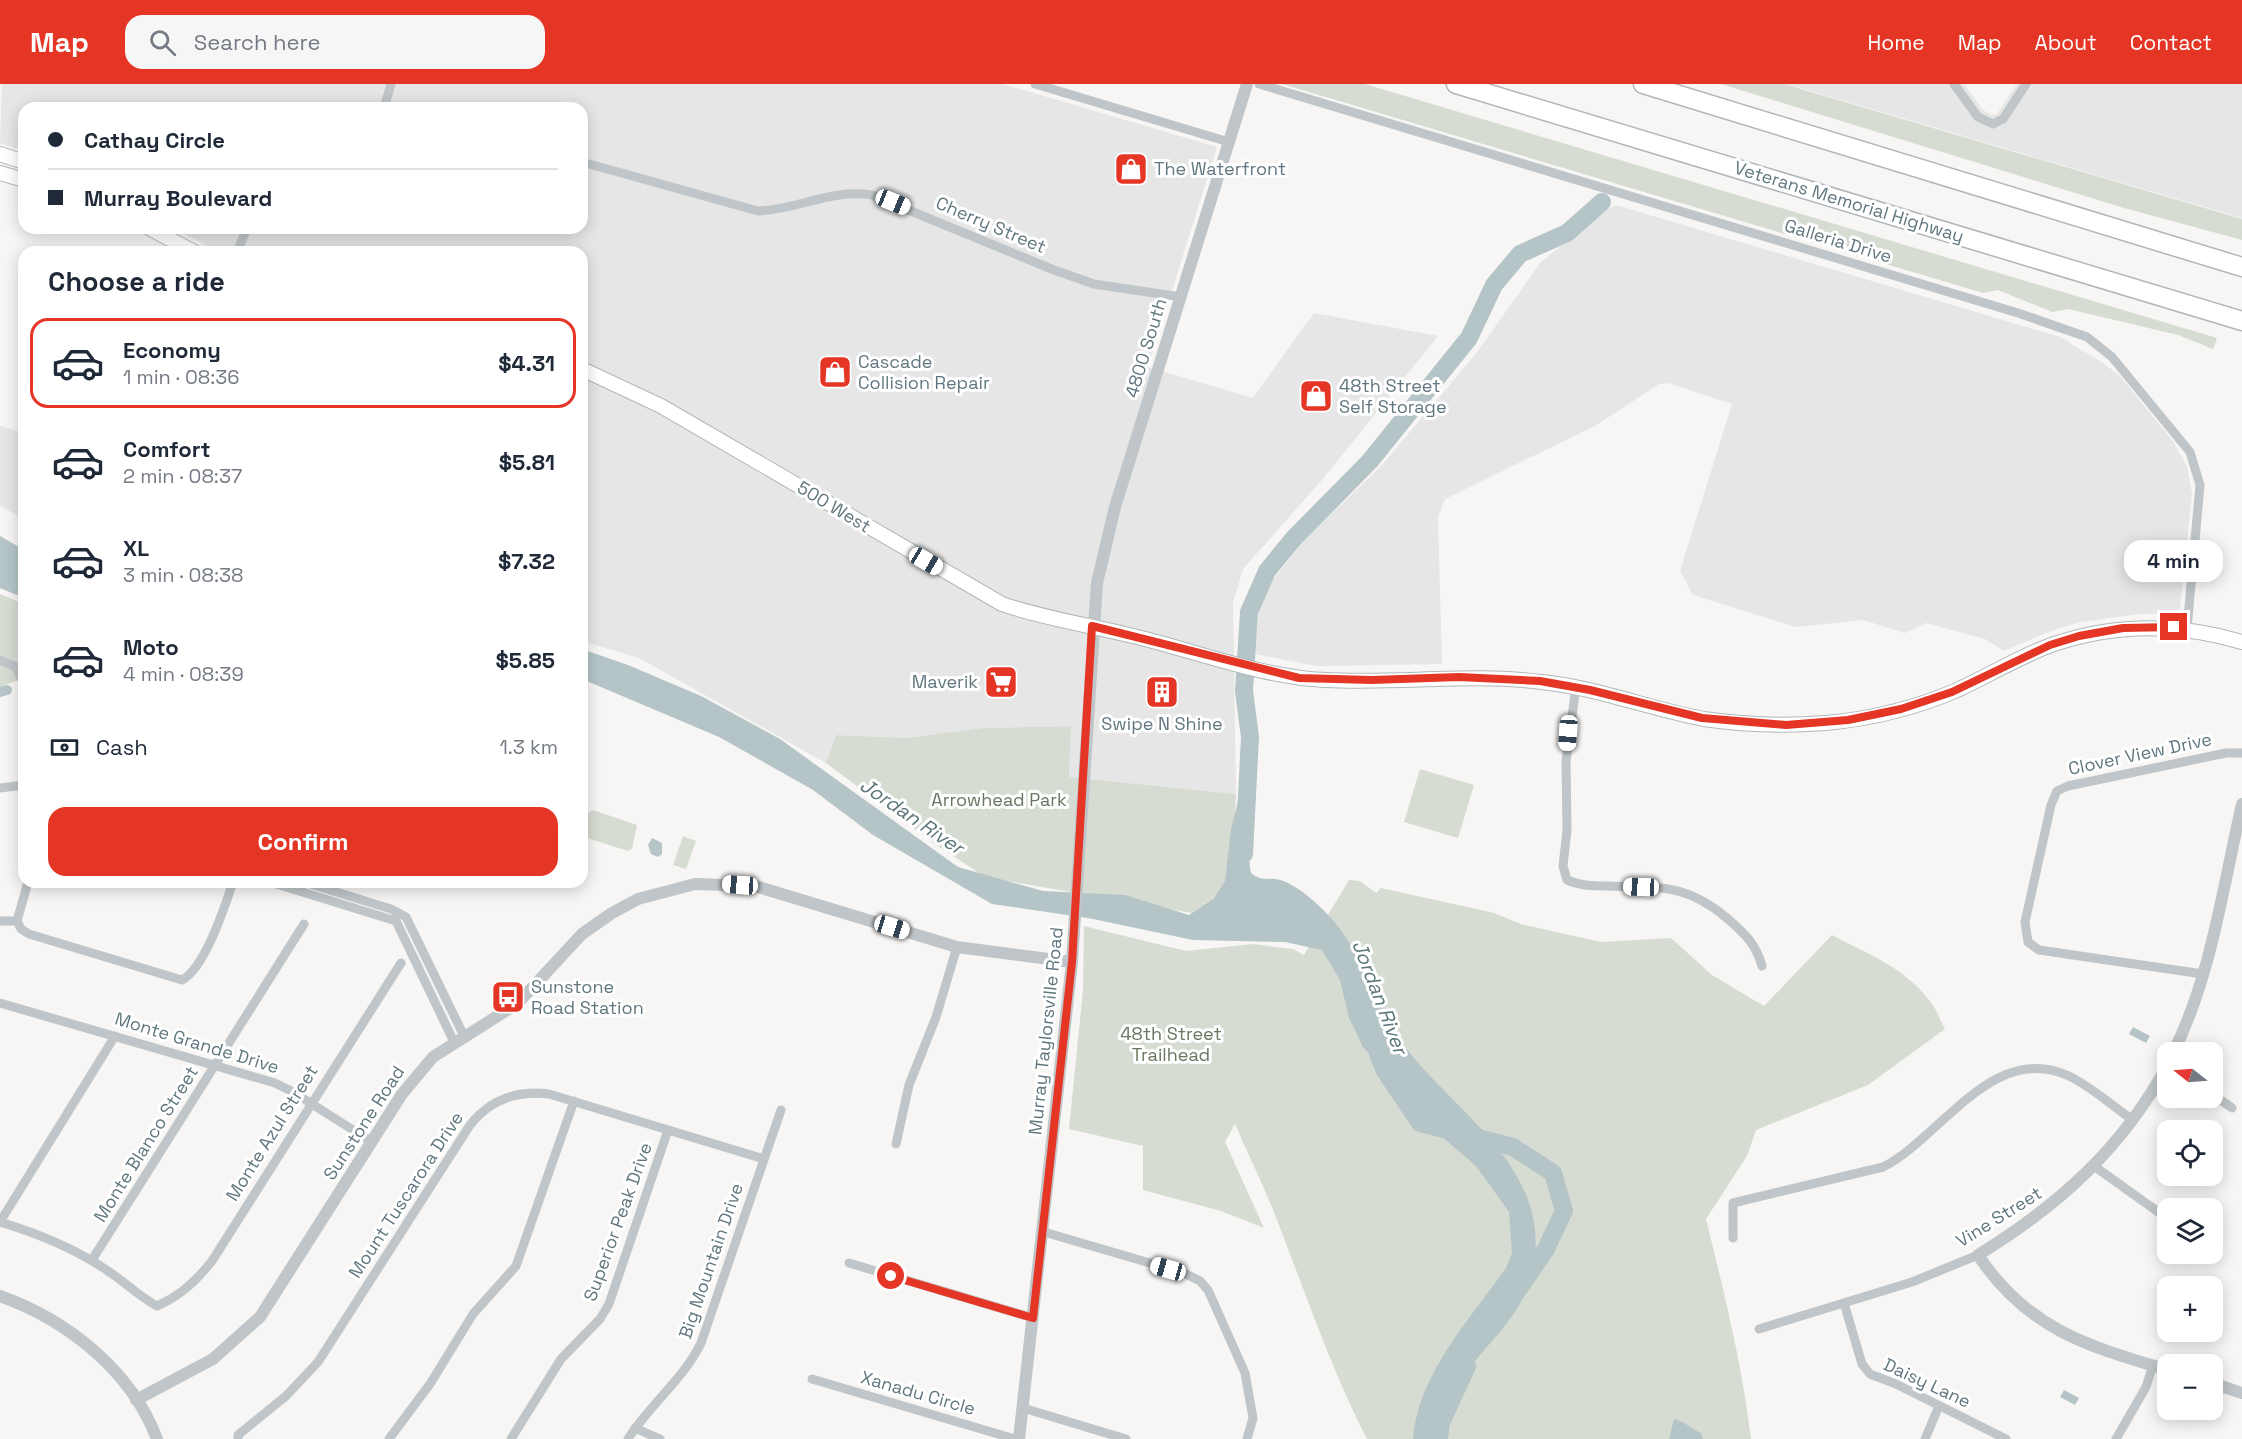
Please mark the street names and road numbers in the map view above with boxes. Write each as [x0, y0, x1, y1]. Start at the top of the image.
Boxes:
street label: Veterans Memorial Highway [1732, 156, 1967, 247]
street label: Cherry Street [933, 191, 1050, 258]
street label: Galleria Drive [1782, 213, 1895, 268]
street label: 4800 South [1120, 295, 1172, 400]
street label: 500 West [793, 476, 875, 538]
street label: Clover View Drive [2066, 727, 2214, 780]
street label: Murray Taylorsville Road [1023, 926, 1068, 1136]
street label: Monte Grande Drive [112, 1007, 282, 1078]
street label: Monte Azul Street [220, 1060, 323, 1205]
street label: Monte Blanco Street [88, 1061, 203, 1226]
street label: Sunstone Road [318, 1061, 409, 1184]
street label: Mount Tuscarora Drive [343, 1107, 468, 1282]
street label: Superior Peak Drive [578, 1139, 657, 1304]
street label: Big Mountain Drive [673, 1180, 748, 1342]
street label: Vine Street [1952, 1181, 2046, 1252]
street label: Daisy Lane [1880, 1352, 1975, 1413]
street label: Xanadu Circle [858, 1365, 978, 1420]

